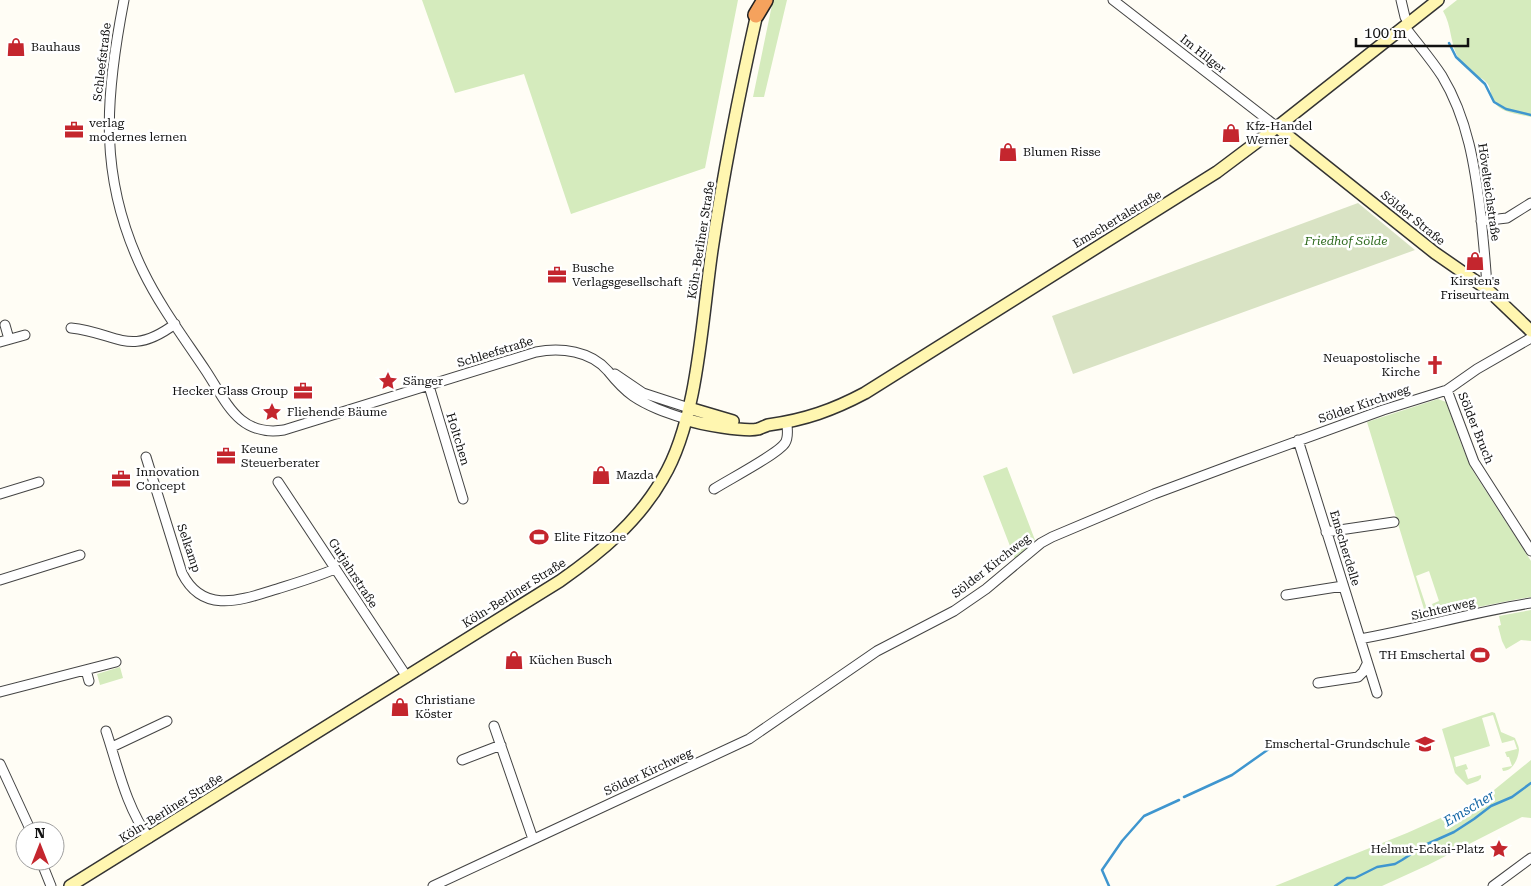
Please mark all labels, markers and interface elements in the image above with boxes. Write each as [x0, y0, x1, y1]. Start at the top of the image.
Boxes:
scale bar [1356, 15, 1468, 47]
street label: Schleefstraße [90, 22, 114, 102]
text: 100 m [1364, 24, 1407, 42]
street label: Im Hilger [1177, 32, 1229, 76]
shop icon: Bauhaus [5, 36, 27, 58]
place label: Bauhaus [31, 40, 81, 54]
place label: verlag modernes lernen [89, 116, 187, 144]
office icon: verlag modernes lernen [63, 119, 85, 141]
place label: Kfz-Handel Werner [1246, 119, 1313, 147]
shop icon: Kfz-Handel Werner [1220, 122, 1242, 144]
shop icon: Blumen Risse [997, 141, 1019, 163]
street label: Hövelteichstraße [1475, 142, 1503, 242]
place label: Blumen Risse [1023, 145, 1101, 159]
street label: Köln-Berliner Straße [685, 180, 717, 300]
street label: Emschertalstraße [1070, 187, 1164, 251]
street label: Sölder Straße [1378, 188, 1448, 248]
park label: Friedhof Sölde [1304, 234, 1387, 248]
shop icon: Kirsten's Friseurteam [1464, 250, 1486, 272]
place label: Busche Verlagsgesellschaft [572, 261, 683, 289]
office icon: Busche Verlagsgesellschaft [546, 264, 568, 286]
place label: Kirsten's Friseurteam [1440, 274, 1510, 302]
street label: Schleefstraße [455, 334, 535, 370]
place label: Neuapostolische Kirche [1323, 351, 1420, 379]
church icon: Neuapostolische Kirche [1424, 354, 1446, 376]
place icon: Sänger [377, 370, 399, 392]
place label: Sänger [403, 374, 443, 388]
office icon: Hecker Glass Group [292, 380, 314, 402]
street label: Sölder Kirchweg [1316, 382, 1412, 426]
place label: Hecker Glass Group [172, 384, 288, 398]
street label: Sölder Bruch [1455, 390, 1497, 466]
place icon: Fliehende Bäume [261, 401, 283, 423]
place label: Fliehende Bäume [287, 405, 387, 419]
street label: Holtchen [443, 411, 473, 467]
place label: Keune Steuerberater [241, 442, 320, 470]
office icon: Keune Steuerberater [215, 445, 237, 467]
shop icon: Mazda [590, 464, 612, 486]
place label: Innovation Concept [136, 465, 200, 493]
office icon: Innovation Concept [110, 468, 132, 490]
place label: Mazda [616, 468, 654, 482]
street label: Emscherdelle [1327, 509, 1363, 588]
street label: Selkamp [174, 522, 204, 574]
sports icon: Elite Fitzone [528, 526, 550, 548]
place label: Elite Fitzone [554, 530, 627, 544]
street label: Sölder Kirchweg [949, 531, 1033, 601]
street label: Gutjahrstraße [325, 536, 381, 611]
street label: Köln-Berliner Straße [460, 555, 569, 631]
street label: Sichterweg [1410, 595, 1476, 623]
sports icon: TH Emschertal [1469, 644, 1491, 666]
place label: TH Emschertal [1379, 648, 1465, 662]
shop icon: Küchen Busch [503, 649, 525, 671]
place label: Küchen Busch [529, 653, 612, 667]
place label: Christiane Köster [415, 693, 475, 721]
shop icon: Christiane Köster [389, 696, 411, 718]
school or university icon: Emschertal-Grundschule [1414, 733, 1436, 755]
place label: Emschertal-Grundschule [1265, 737, 1410, 751]
street label: Sölder Kirchweg [602, 745, 694, 799]
street label: Köln-Berliner Straße [117, 770, 226, 846]
water label: Emscher [1440, 787, 1497, 830]
north arrow [15, 821, 65, 871]
text: N [35, 825, 46, 841]
place icon: Helmut-Eckai-Platz [1488, 838, 1510, 860]
place label: Helmut-Eckai-Platz [1371, 842, 1484, 856]

